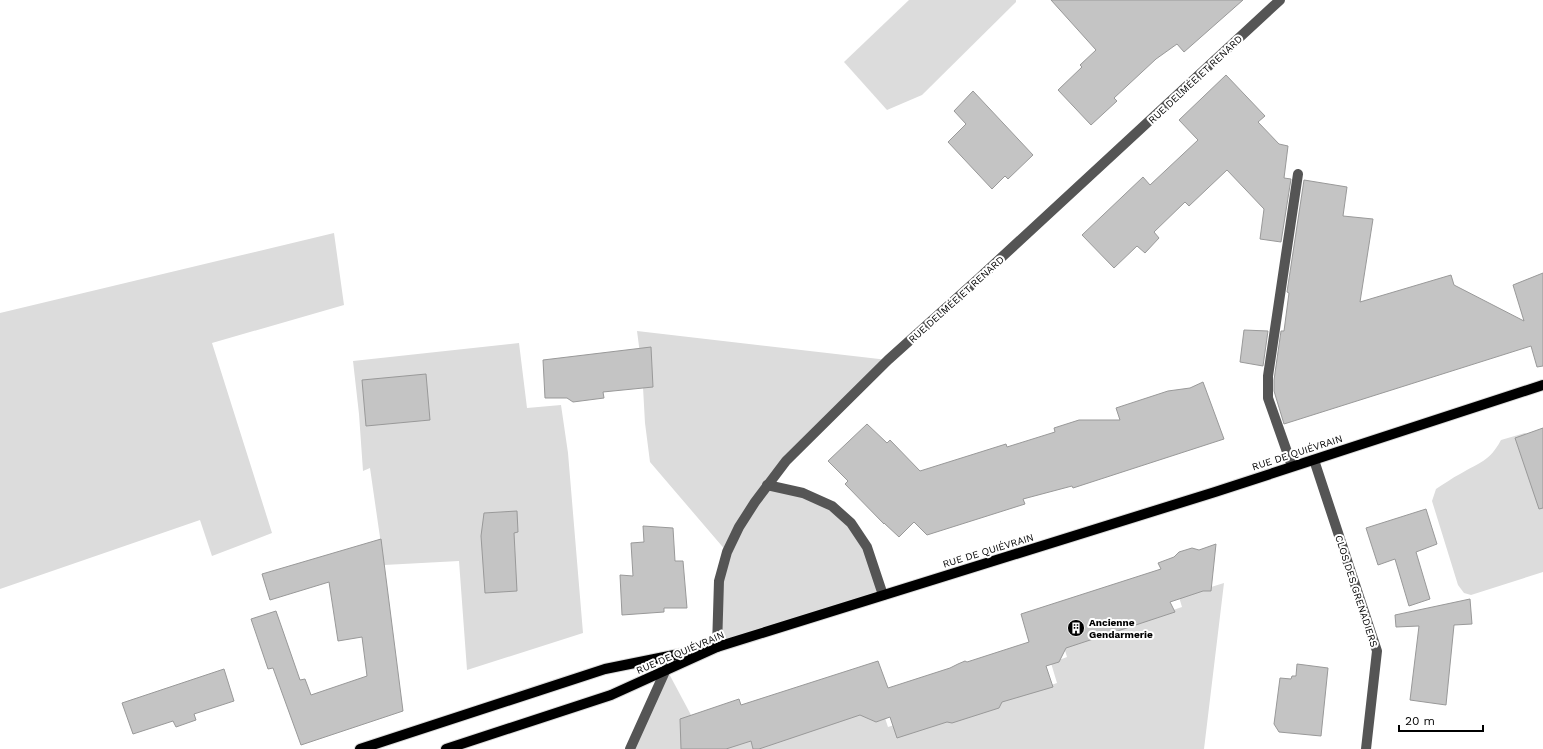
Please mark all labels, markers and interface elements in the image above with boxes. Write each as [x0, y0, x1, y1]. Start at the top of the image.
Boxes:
street label: RUE DELMÉE ET RENARD [1146, 33, 1245, 126]
street label: RUE DELMÉE ET RENARD [907, 254, 1006, 345]
street label: RUE DE QUIÉVRAIN [1251, 433, 1344, 472]
street label: RUE DE QUIÉVRAIN [941, 531, 1035, 570]
street label: CLOS DES GRENADIERS [1333, 534, 1380, 649]
place label: Ancienne Gendarmerie [1089, 617, 1153, 640]
building icon: Ancienne Gendarmerie [1066, 618, 1086, 638]
street label: RUE DE QUIÉVRAIN [635, 629, 726, 676]
scale bar [1399, 707, 1483, 733]
text: 20 m [1405, 714, 1435, 728]

